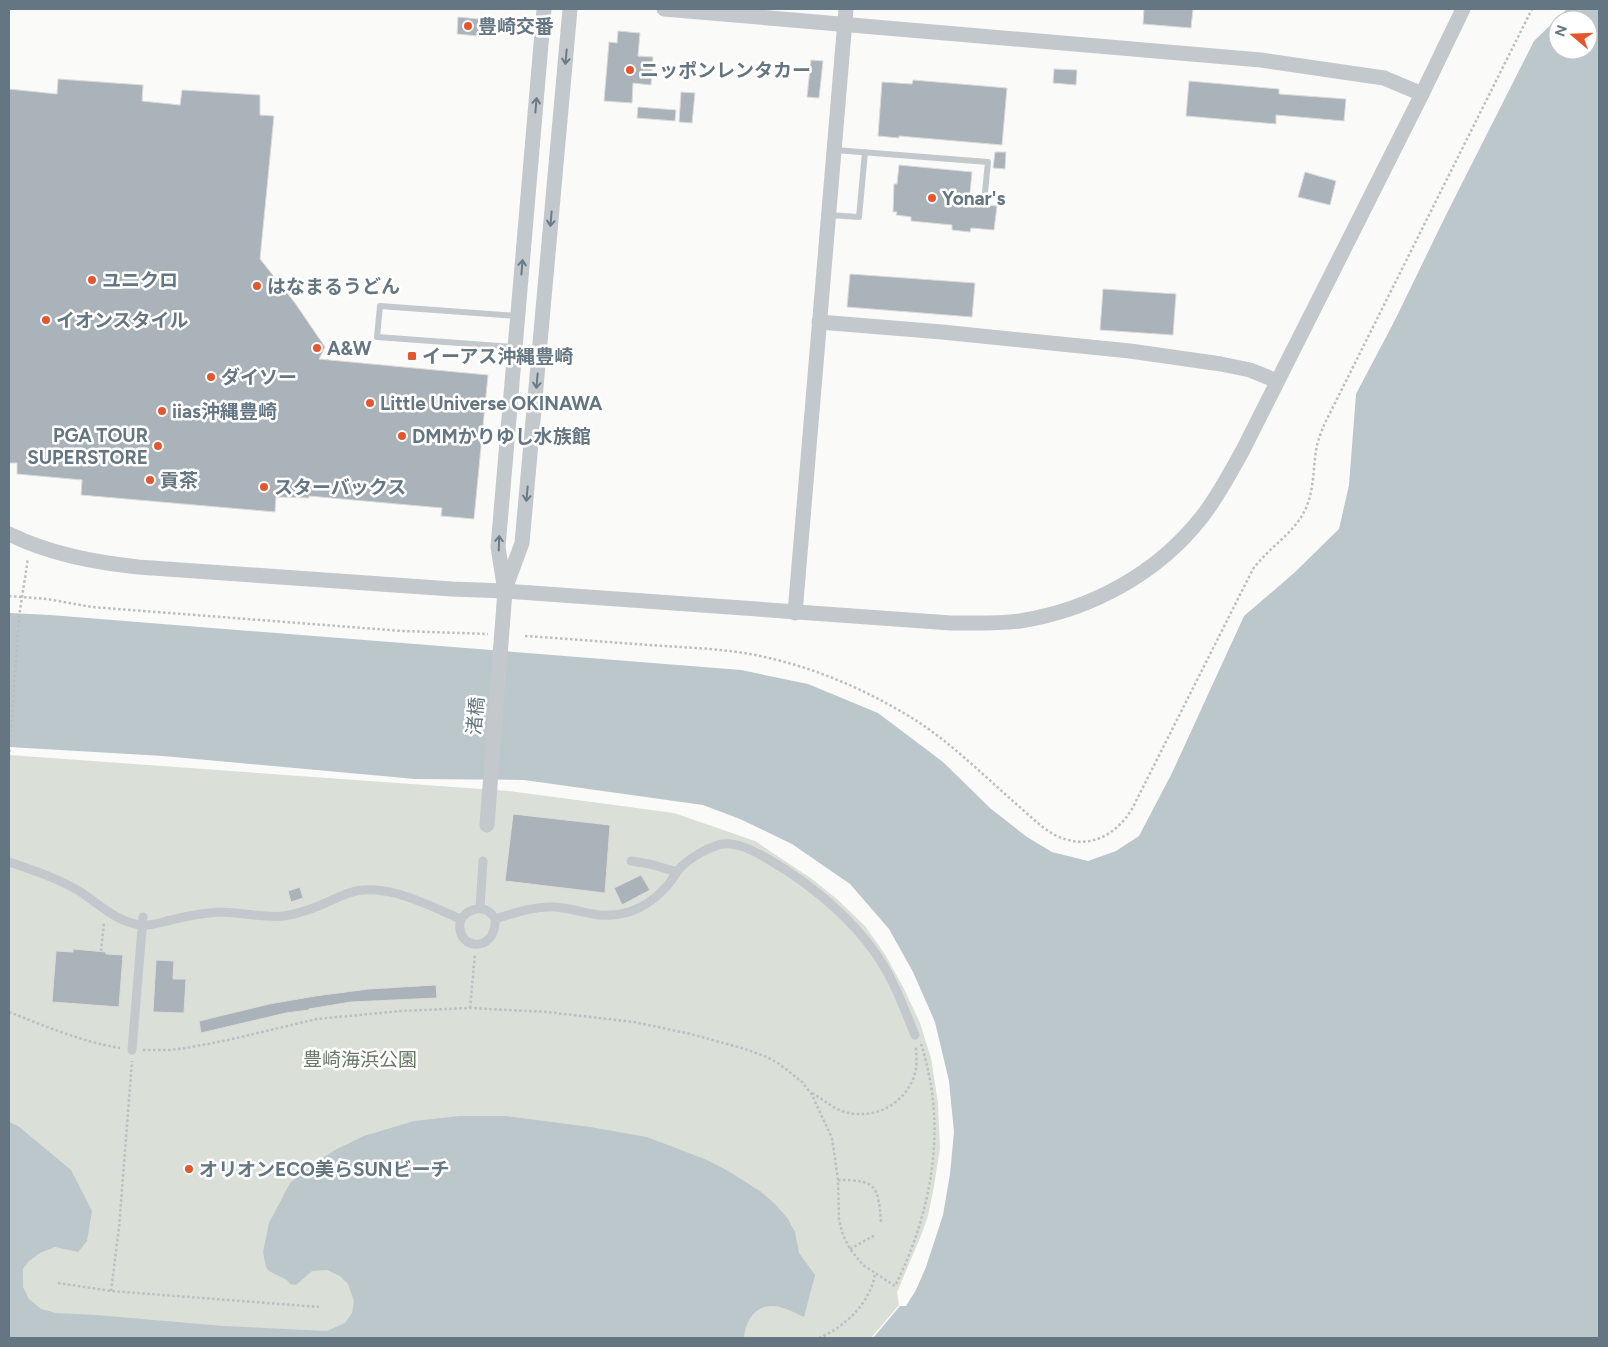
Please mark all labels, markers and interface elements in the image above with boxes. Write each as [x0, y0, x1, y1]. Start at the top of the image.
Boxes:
north arrow [1548, 10, 1598, 60]
place label: 豊崎交番 [478, 15, 554, 38]
marker: 豊崎交番 [462, 20, 474, 32]
text: N [1551, 23, 1571, 39]
one-way arrow [561, 49, 570, 65]
place label: ニッポンレンタカー [640, 59, 811, 82]
marker: ニッポンレンタカー [624, 64, 636, 76]
one-way arrow [531, 98, 540, 114]
place label: Yonar's [942, 187, 1005, 210]
marker: Yonar's [926, 192, 938, 204]
one-way arrow [546, 211, 556, 227]
one-way arrow [517, 260, 526, 276]
place label: ユニクロ [102, 269, 178, 292]
marker: ユニクロ [86, 274, 98, 286]
place label: はなまるうどん [267, 275, 400, 298]
marker: はなまるうどん [251, 280, 263, 292]
place label: イオンスタイル [56, 309, 189, 332]
marker: イオンスタイル [40, 314, 52, 326]
place label: A&W [327, 337, 372, 360]
marker: A&W [311, 342, 323, 354]
place label: イーアス沖縄豊崎 [422, 345, 573, 368]
marker: イーアス沖縄豊崎 [406, 350, 418, 362]
place label: ダイソー [221, 366, 297, 389]
marker: ダイソー [205, 371, 217, 383]
one-way arrow [532, 373, 541, 389]
place label: Little Universe OKINAWA [380, 392, 603, 415]
marker: Little Universe OKINAWA [364, 397, 376, 409]
place label: iias沖縄豊崎 [172, 400, 277, 423]
marker: iias沖縄豊崎 [156, 405, 168, 417]
place label: PGA TOUR SUPERSTORE [27, 424, 148, 469]
place label: DMMかりゆし水族館 [412, 425, 591, 448]
marker: DMMかりゆし水族館 [396, 430, 408, 442]
marker: PGA TOUR SUPERSTORE [152, 440, 164, 452]
place label: 貢茶 [160, 469, 198, 492]
marker: 貢茶 [144, 474, 156, 486]
place label: スターバックス [274, 476, 406, 499]
marker: スターバックス [258, 481, 270, 493]
one-way arrow [522, 486, 531, 502]
one-way arrow [494, 535, 503, 551]
street label: 渚橋 [462, 696, 489, 736]
park label: 豊崎海浜公園 [303, 1048, 417, 1071]
place label: オリオンECO美らSUNビーチ [199, 1158, 450, 1181]
marker: オリオンECO美らSUNビーチ [183, 1163, 195, 1175]

